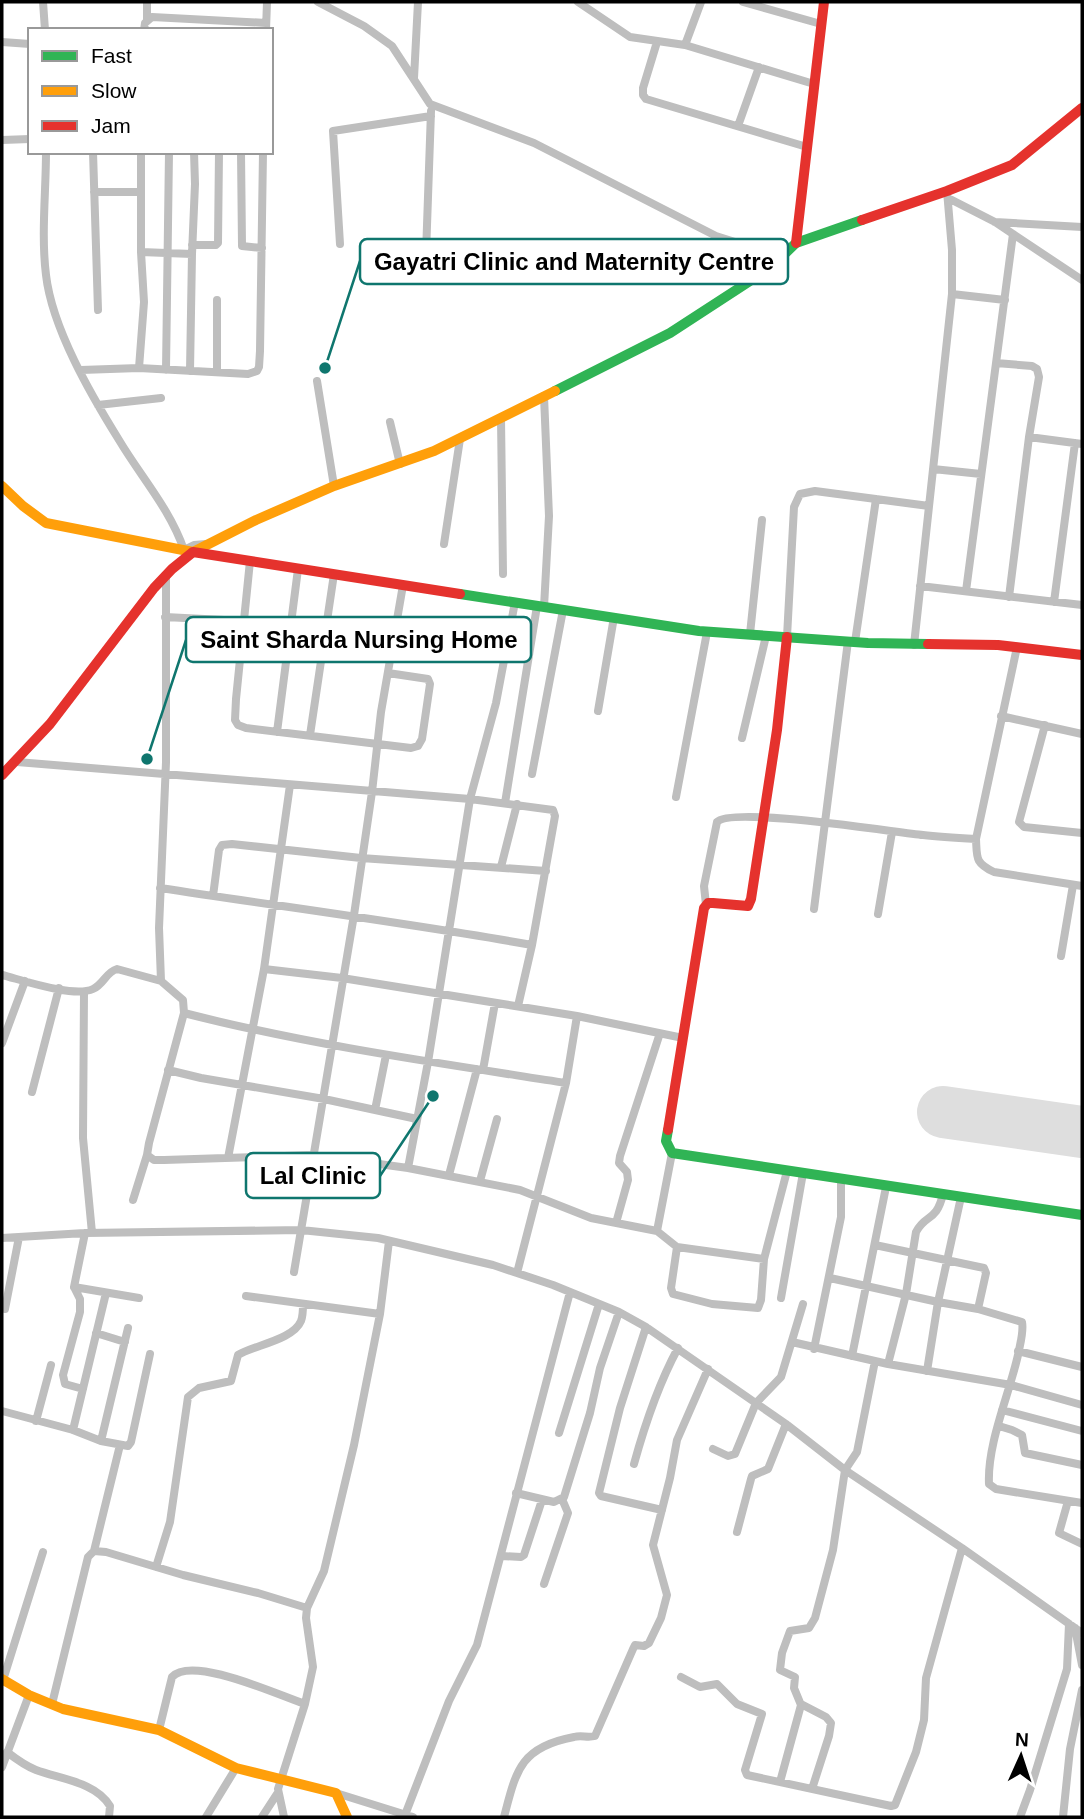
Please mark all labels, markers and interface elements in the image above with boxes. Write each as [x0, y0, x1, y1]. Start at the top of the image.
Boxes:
legend [28, 28, 273, 154]
text: Fast [91, 44, 132, 67]
text: Slow [91, 79, 137, 102]
text: Jam [91, 114, 131, 137]
callout: Gayatri Clinic and Maternity Centre [360, 239, 788, 284]
text: Gayatri Clinic and Maternity Centre [374, 248, 774, 275]
callout: Saint Sharda Nursing Home [186, 617, 531, 662]
text: Saint Sharda Nursing Home [200, 626, 518, 653]
callout: Lal Clinic [246, 1153, 380, 1198]
text: Lal Clinic [260, 1162, 366, 1189]
north arrow [986, 1721, 1056, 1791]
text: N [1014, 1729, 1029, 1750]

